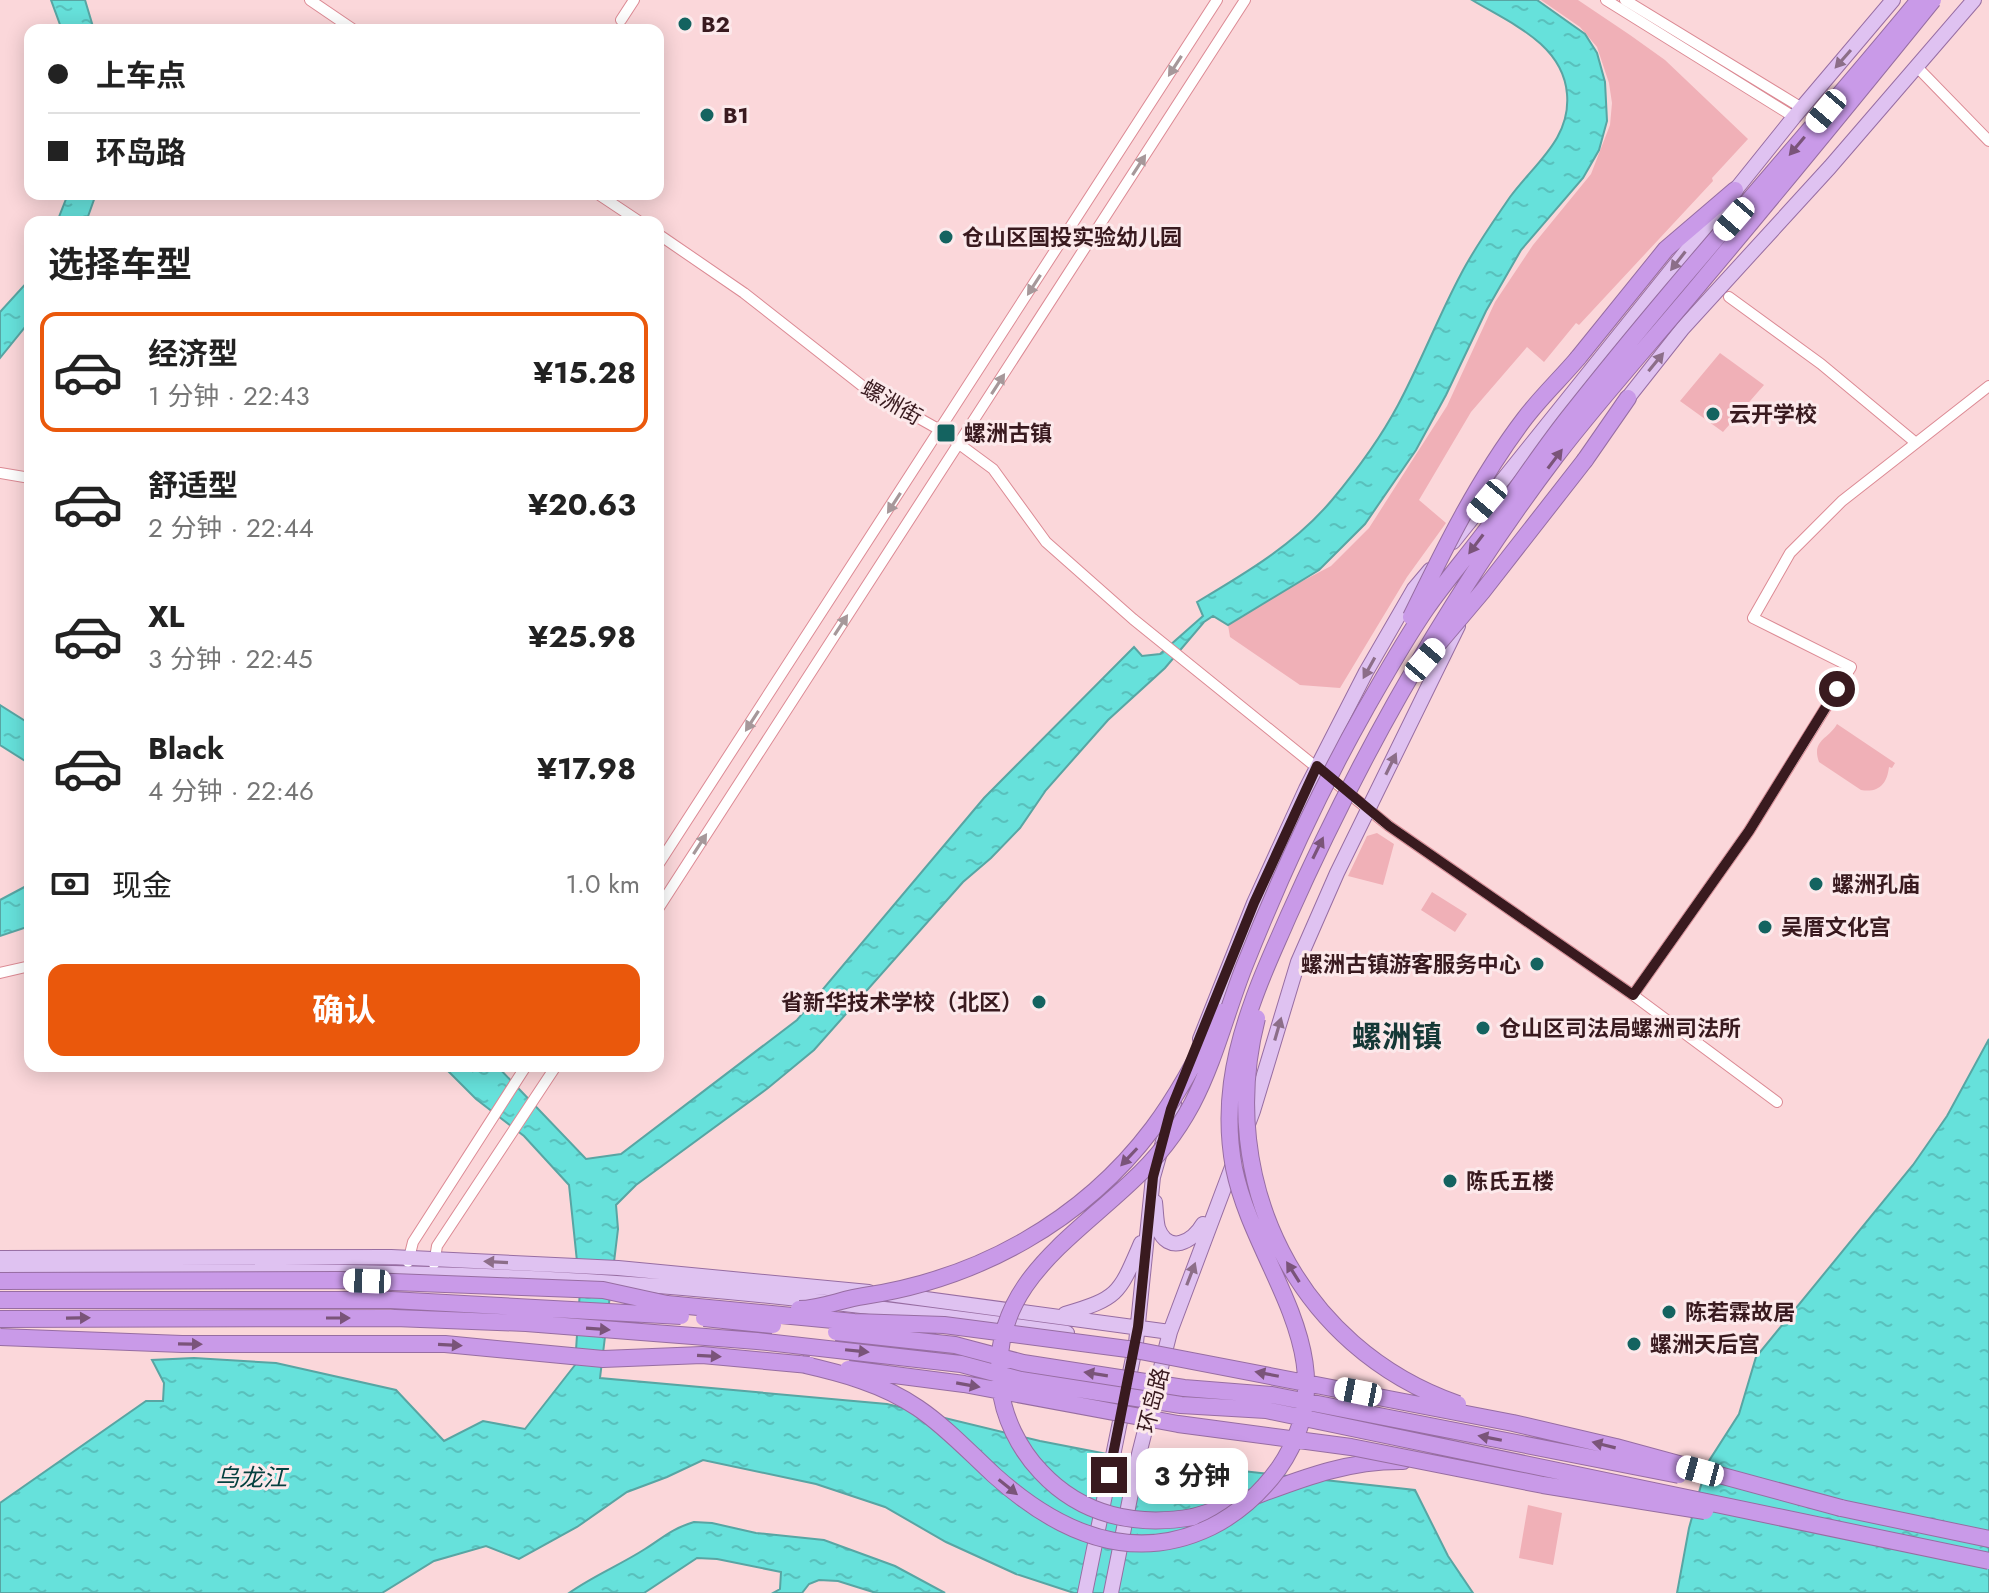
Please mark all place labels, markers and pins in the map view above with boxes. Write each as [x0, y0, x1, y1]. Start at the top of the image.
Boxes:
place label: B2 [701, 8, 730, 40]
marker: B2 [676, 15, 694, 33]
place label: B1 [723, 99, 749, 131]
marker: B1 [698, 106, 716, 124]
place label: 仓山区国投实验幼儿园 [962, 221, 1182, 253]
marker: 仓山区国投实验幼儿园 [937, 228, 955, 246]
place label: 云开学校 [1729, 398, 1817, 430]
marker: 云开学校 [1704, 405, 1722, 423]
place label: 螺洲古镇 [964, 417, 1052, 449]
marker: 螺洲古镇 [935, 422, 957, 444]
place label: 螺洲孔庙 [1832, 868, 1920, 900]
marker: 螺洲孔庙 [1807, 875, 1825, 893]
place label: 吴厝文化宫 [1781, 911, 1891, 943]
marker: 吴厝文化宫 [1756, 918, 1774, 936]
place label: 螺洲古镇游客服务中心 [1301, 948, 1521, 980]
marker: 螺洲古镇游客服务中心 [1528, 955, 1546, 973]
place label: 省新华技术学校（北区） [781, 986, 1023, 1018]
marker: 省新华技术学校（北区） [1030, 993, 1048, 1011]
place label: 仓山区司法局螺洲司法所 [1499, 1012, 1741, 1044]
marker: 仓山区司法局螺洲司法所 [1474, 1019, 1492, 1037]
place label: 陈氏五楼 [1466, 1165, 1554, 1197]
marker: 陈氏五楼 [1441, 1172, 1459, 1190]
place label: 陈若霖故居 [1685, 1296, 1795, 1328]
marker: 陈若霖故居 [1660, 1303, 1678, 1321]
place label: 螺洲天后宫 [1650, 1328, 1760, 1360]
marker: 螺洲天后宫 [1625, 1335, 1643, 1353]

